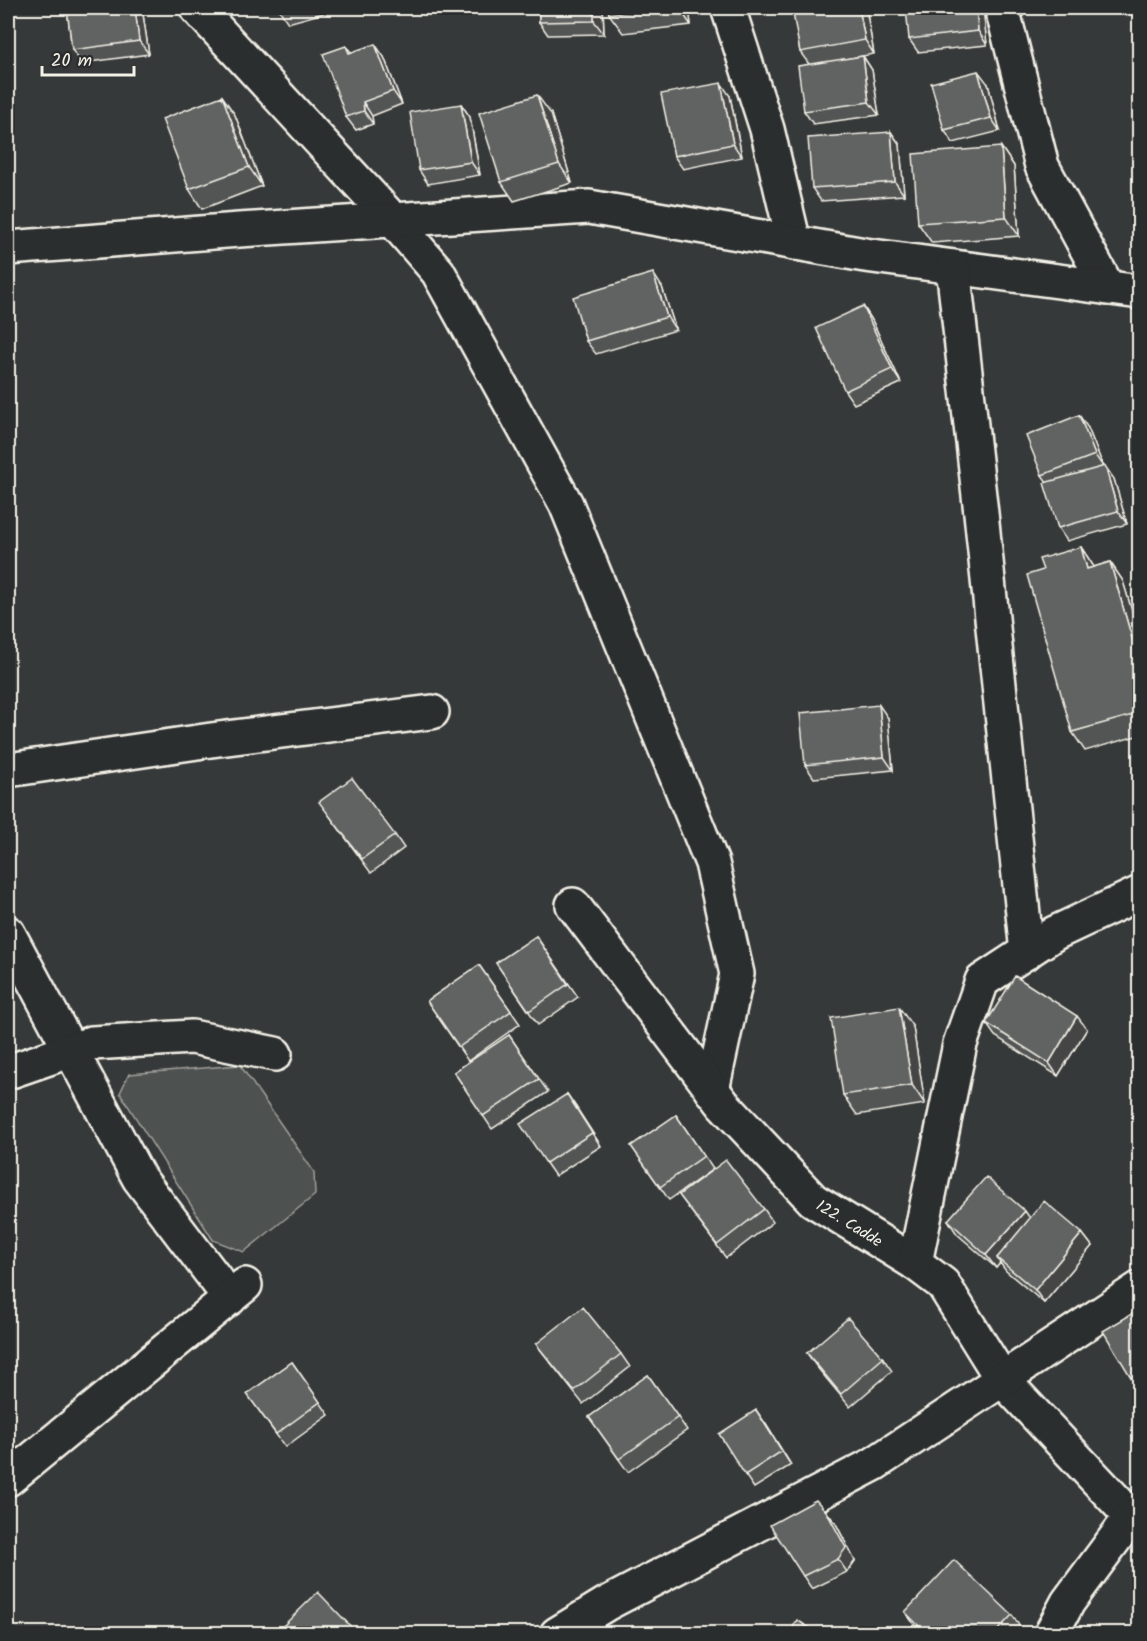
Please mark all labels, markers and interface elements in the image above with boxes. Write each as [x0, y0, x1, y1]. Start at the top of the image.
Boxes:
scale bar [42, 39, 134, 77]
text: 20 m [51, 47, 92, 76]
street label: 122. Cadde [811, 1194, 887, 1254]

